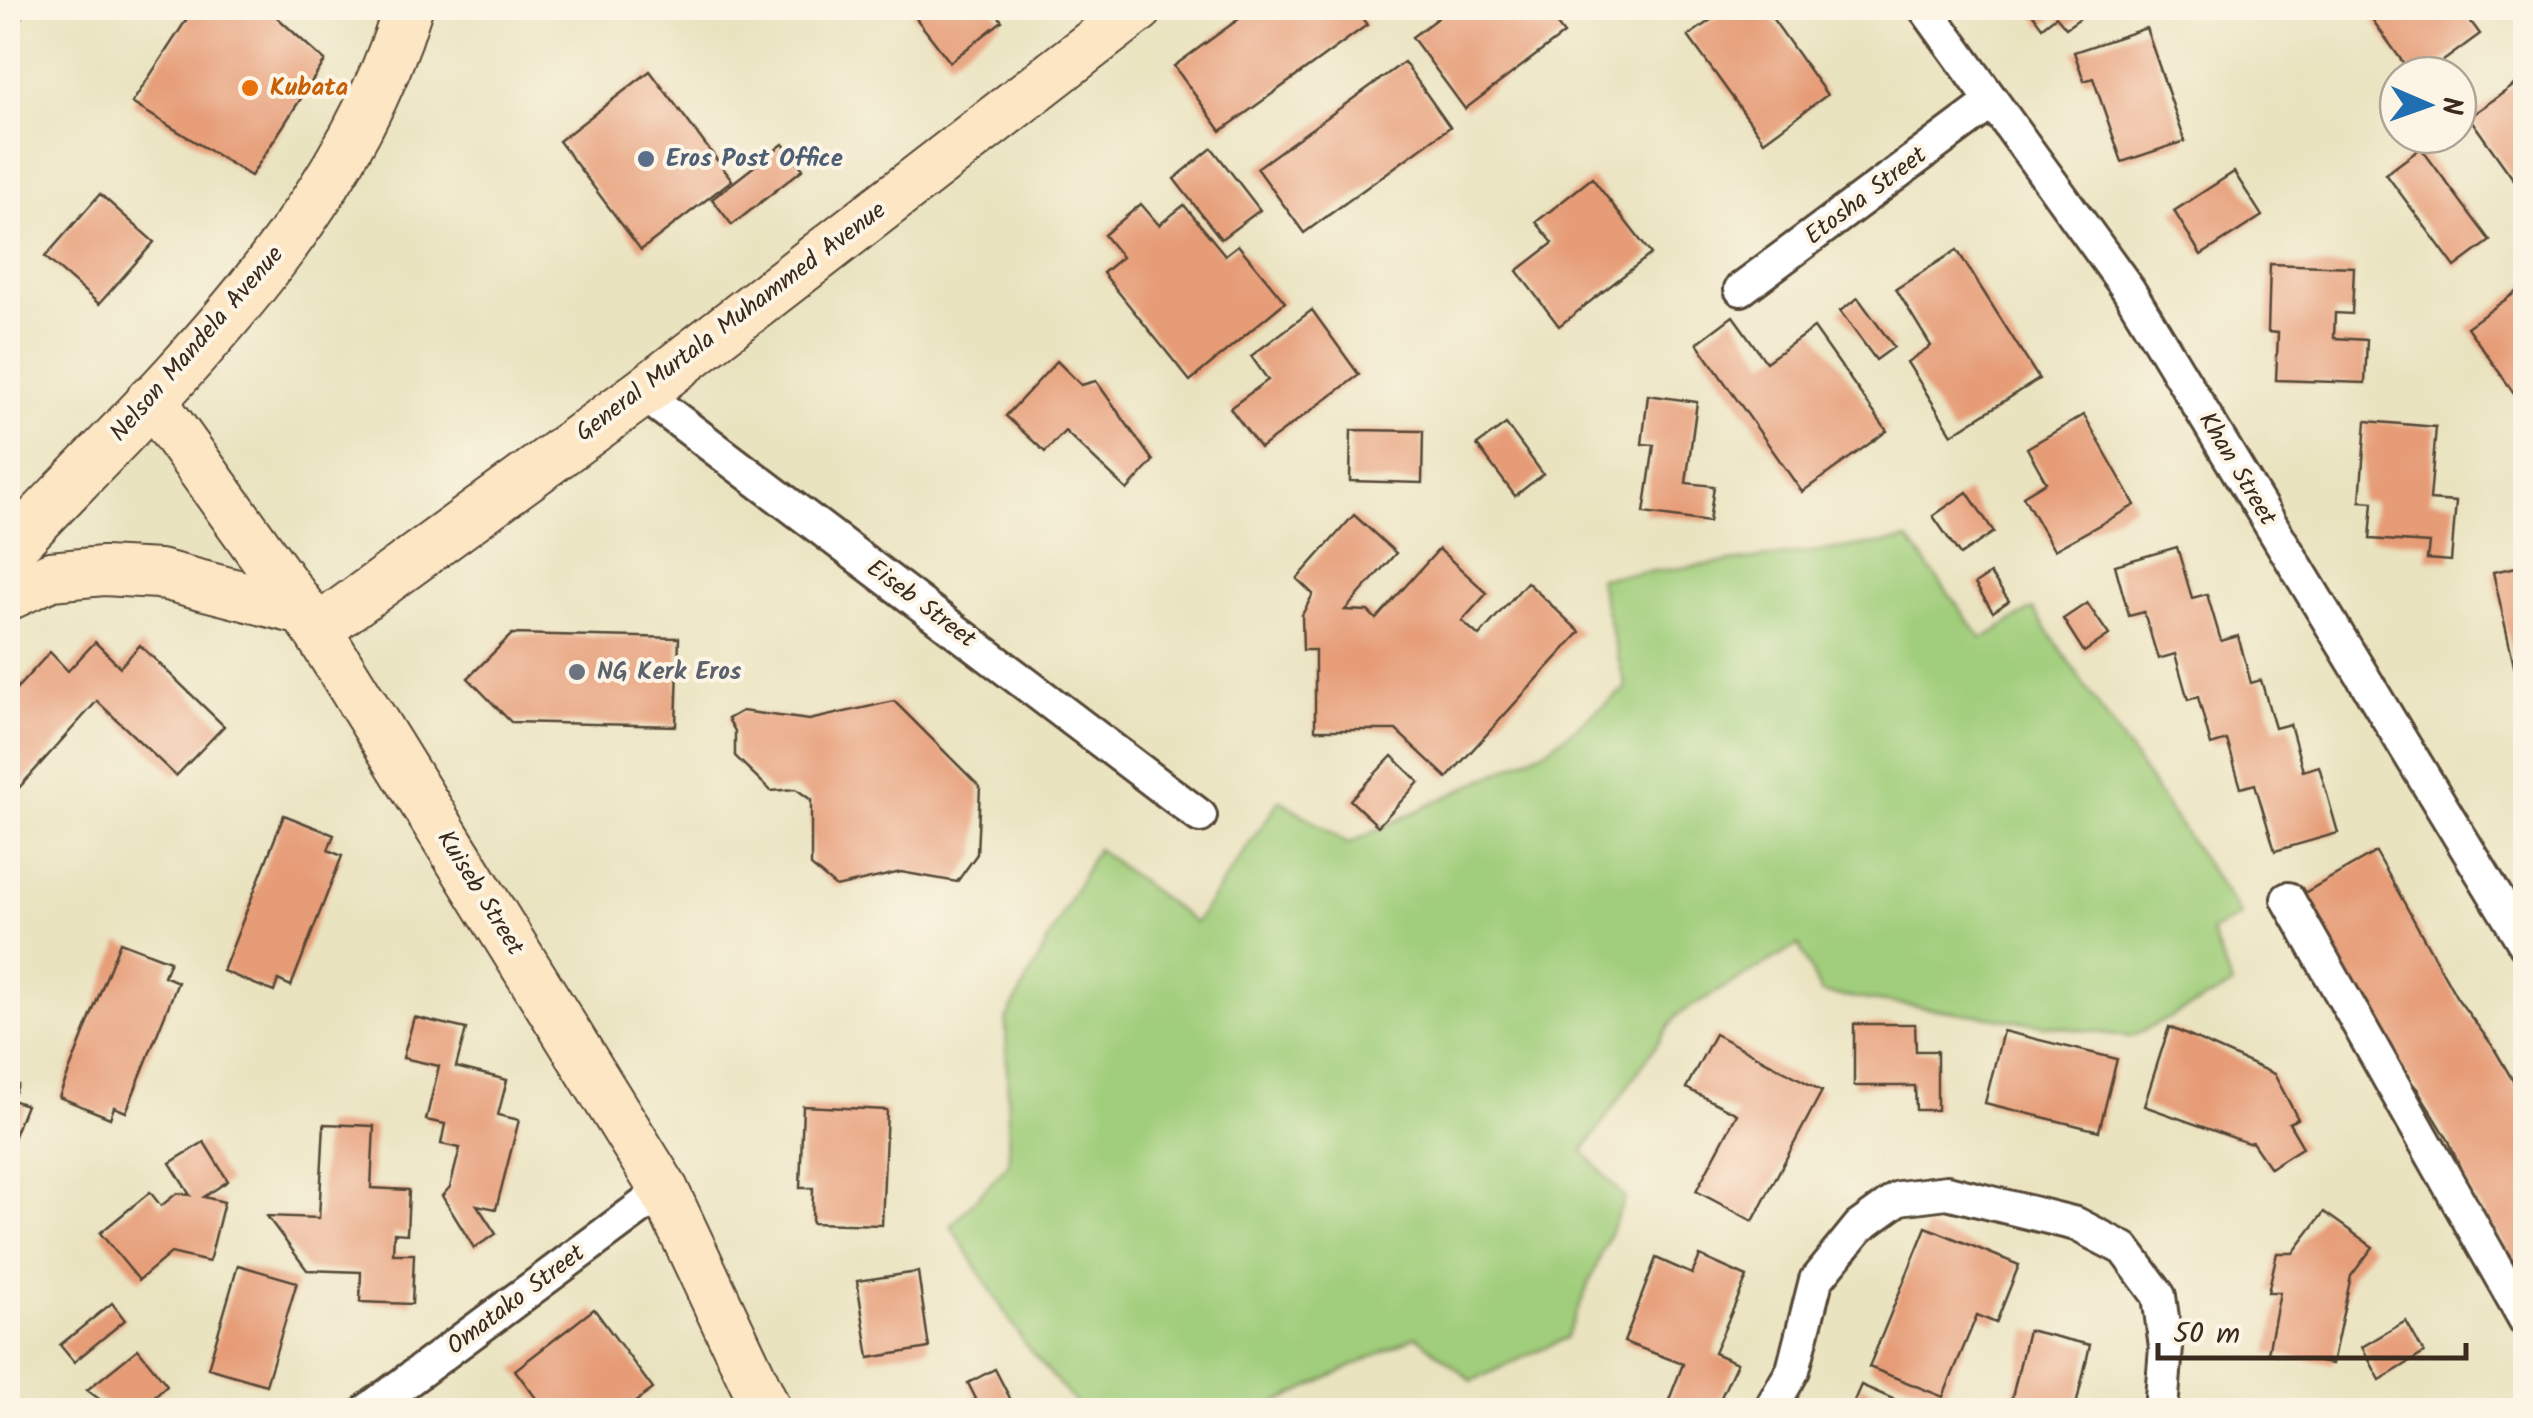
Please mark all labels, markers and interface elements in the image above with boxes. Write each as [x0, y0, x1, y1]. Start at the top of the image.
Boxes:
north arrow [2378, 55, 2478, 155]
place label: Kubata [270, 68, 348, 108]
marker: Kubata [239, 77, 261, 99]
text: N [2428, 96, 2473, 116]
street label: Etosha Street [1796, 136, 1936, 256]
place label: Eros Post Office [666, 139, 843, 179]
marker: Eros Post Office [635, 148, 657, 170]
street label: General Murtala Muhammed Avenue [567, 192, 895, 452]
street label: Nelson Mandela Avenue [100, 237, 294, 451]
street label: Khan Street [2187, 404, 2287, 534]
street label: Eiseb Street [857, 549, 985, 659]
place label: NG Kerk Eros [597, 652, 742, 692]
marker: NG Kerk Eros [566, 661, 588, 683]
street label: Kuiseb Street [426, 823, 535, 964]
street label: Omatako Street [438, 1234, 594, 1366]
scale bar [2158, 1298, 2466, 1360]
text: 50 m [2173, 1311, 2240, 1359]

